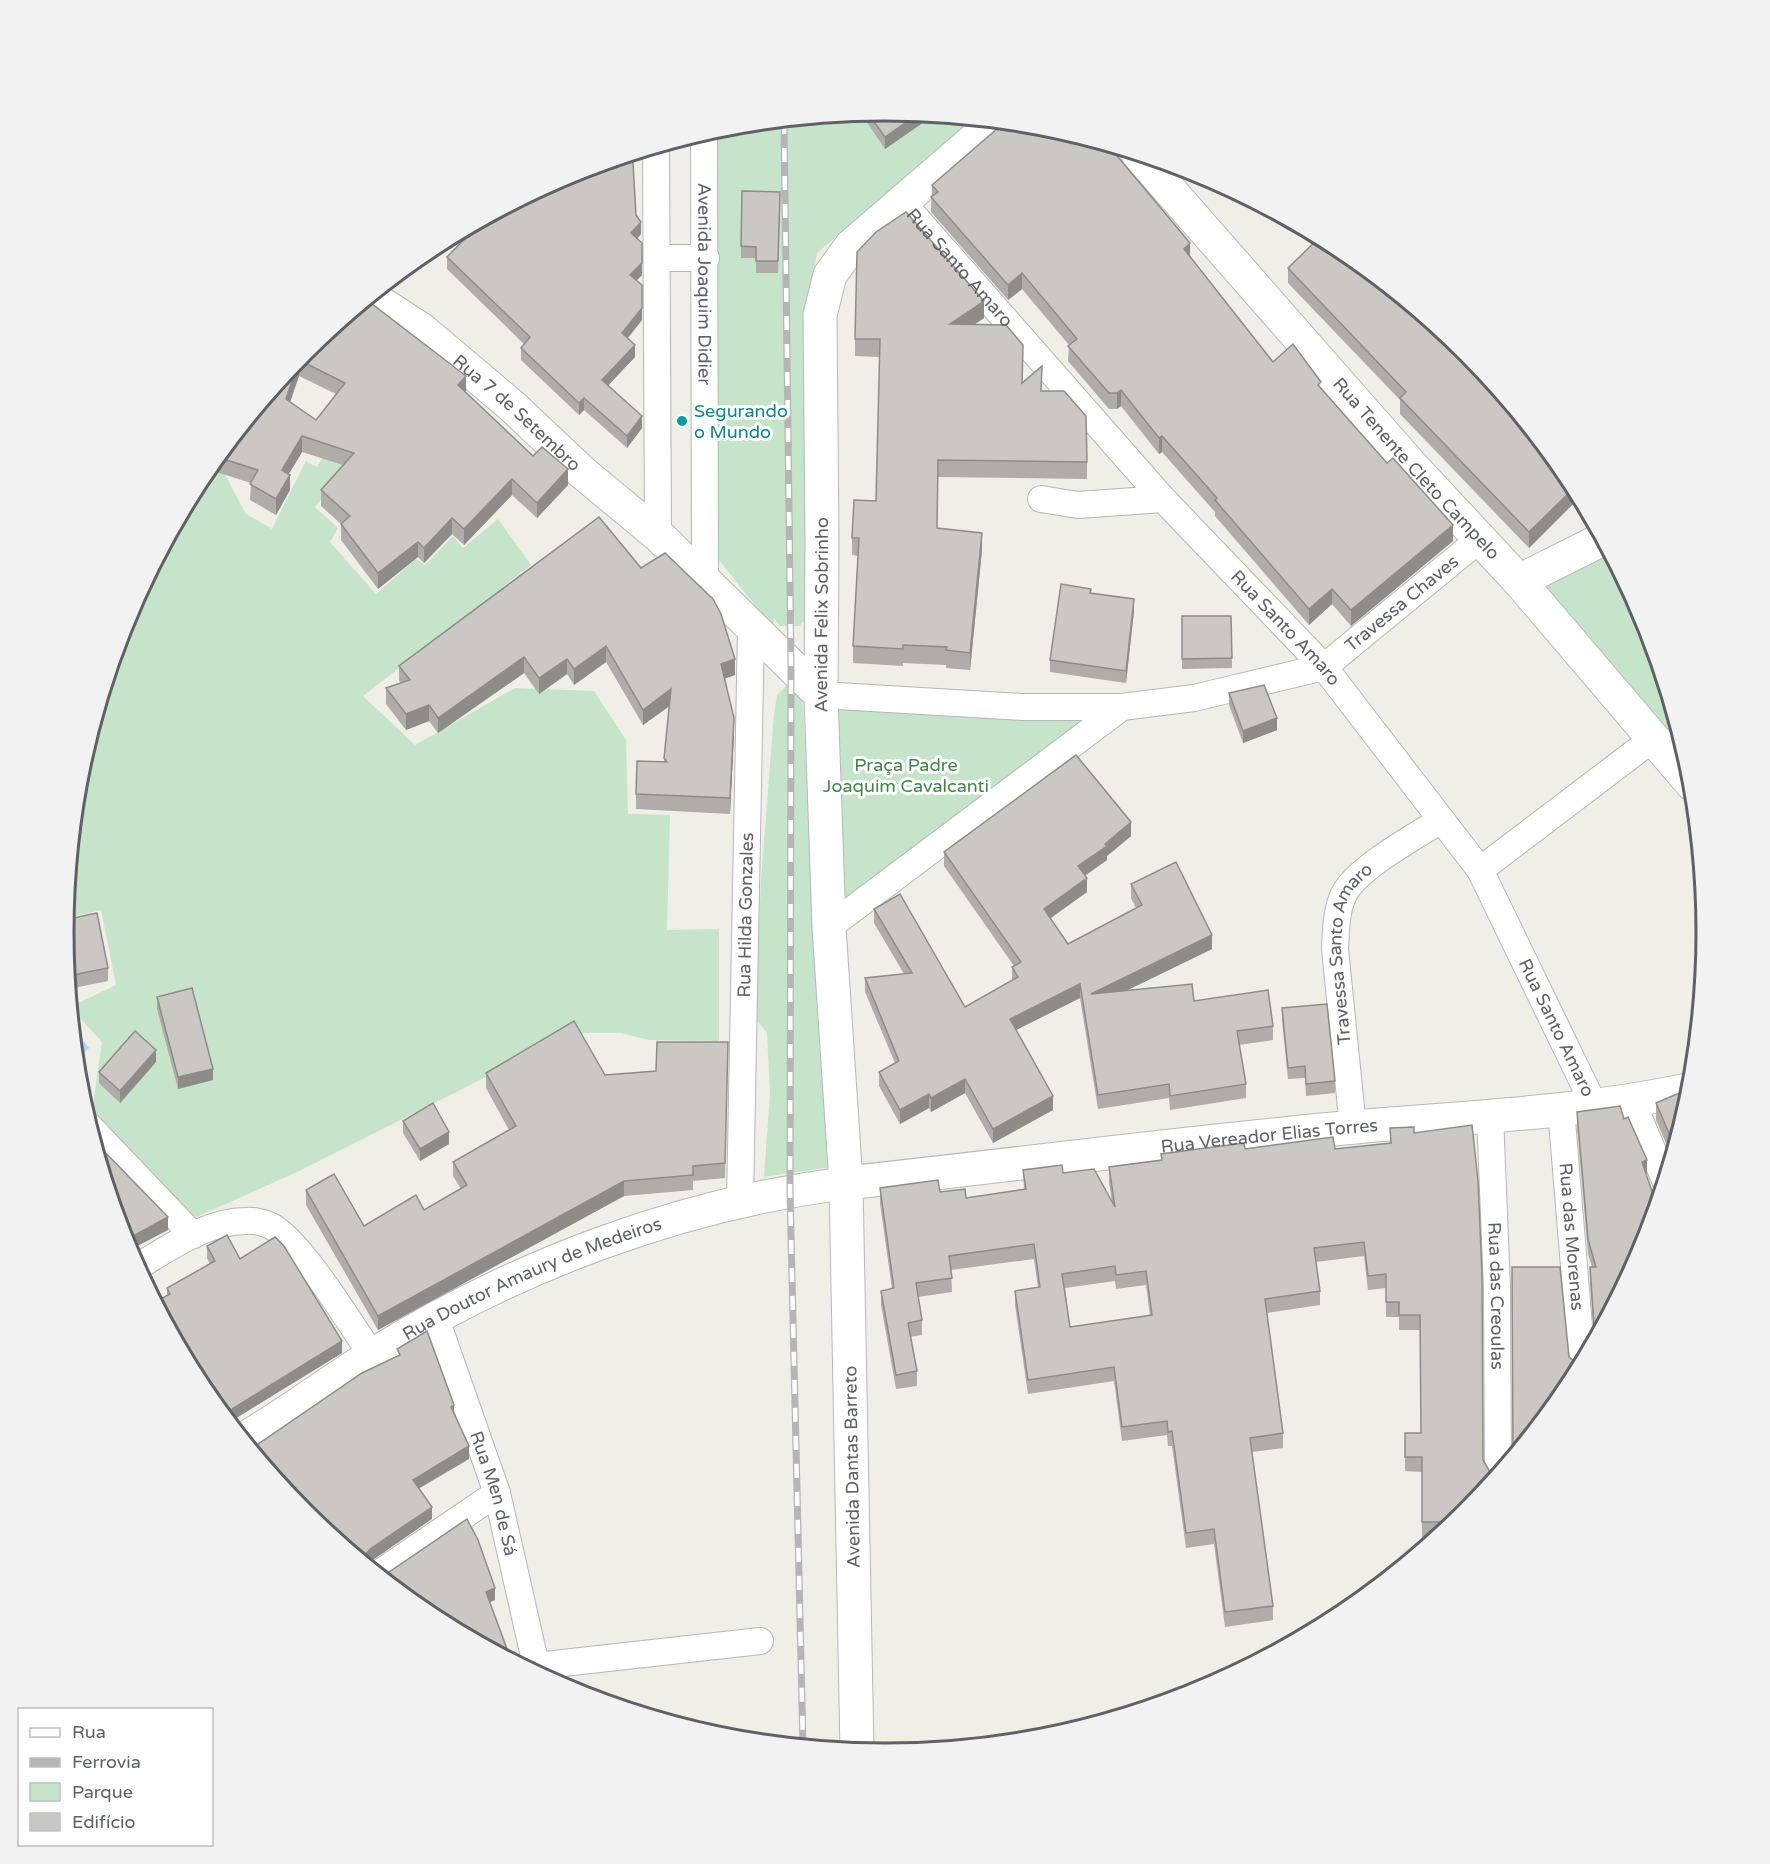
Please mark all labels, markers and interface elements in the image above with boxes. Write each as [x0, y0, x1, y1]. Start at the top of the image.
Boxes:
street label: Avenida Joaquim Didier [693, 183, 716, 385]
street label: Rua Santo Amaro [902, 204, 1018, 331]
street label: Rua 7 de Setembro [448, 350, 585, 476]
street label: Rua Tenente Cleto Campelo [1328, 373, 1504, 564]
place label: Segurando o Mundo [694, 400, 788, 443]
marker: Segurando o Mundo [675, 414, 689, 428]
street label: Avenida Felix Sobrinho [810, 517, 833, 713]
street label: Travessa Chaves [1340, 550, 1463, 656]
street label: Rua Santo Amaro [1226, 566, 1345, 690]
park label: Praça Padre Joaquim Cavalcanti [823, 754, 989, 797]
street label: Rua Hilda Gonzales [733, 832, 758, 998]
street label: Travessa Santo Amaro [1324, 858, 1377, 1046]
street label: Rua Santo Amaro [1514, 955, 1599, 1100]
street label: Rua Vereador Elias Torres [1160, 1114, 1379, 1158]
street label: Rua das Morenas [1554, 1162, 1589, 1311]
street label: Rua Doutor Amaury de Medeiros [399, 1212, 664, 1345]
street label: Rua das Creoulas [1483, 1222, 1508, 1370]
street label: Avenida Dantas Barreto [839, 1366, 865, 1568]
street label: Rua Men de Sá [465, 1428, 522, 1558]
legend [18, 1708, 213, 1846]
text: Rua [72, 1721, 106, 1743]
text: Ferrovia [72, 1751, 141, 1773]
text: Parque [72, 1781, 133, 1803]
text: Edifício [72, 1811, 136, 1833]

